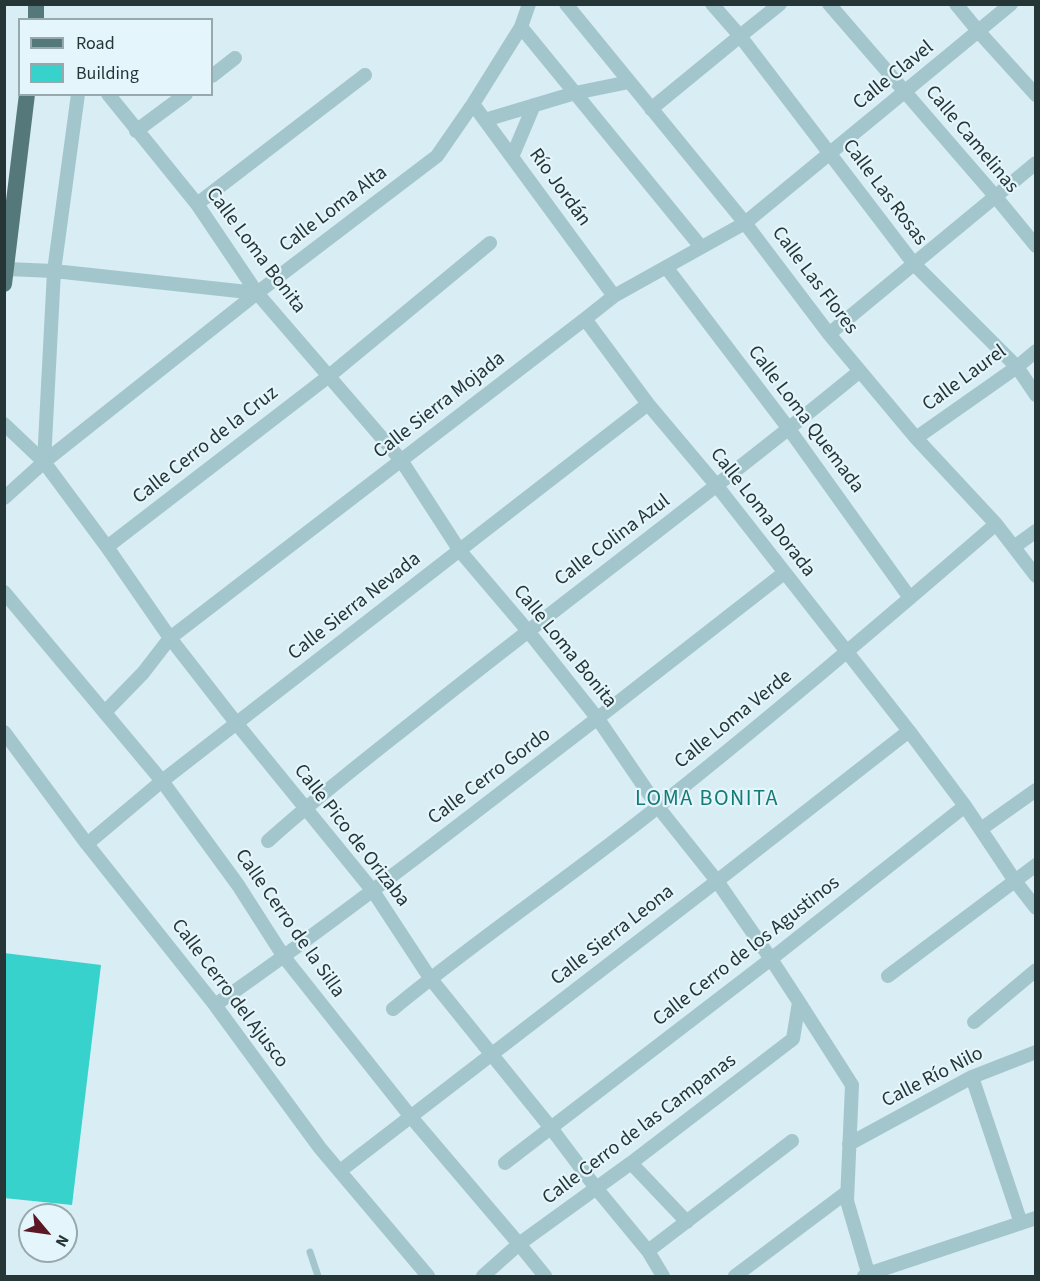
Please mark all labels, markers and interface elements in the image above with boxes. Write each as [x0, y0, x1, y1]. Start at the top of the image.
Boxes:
legend [18, 18, 213, 96]
text: Road [76, 31, 115, 56]
street label: Calle Clavel [849, 36, 939, 116]
text: Building [76, 61, 139, 86]
street label: Calle Camelinas [919, 81, 1023, 199]
street label: Calle Las Rosas [836, 135, 932, 251]
street label: Río Jordán [523, 144, 595, 232]
street label: Calle Loma Alta [275, 162, 393, 258]
street label: Calle Loma Bonita [200, 183, 310, 319]
street label: Calle Las Flores [766, 222, 862, 340]
street label: Calle Laurel [918, 340, 1012, 418]
street label: Calle Loma Quemada [742, 341, 868, 499]
street label: Calle Sierra Mojada [369, 347, 511, 465]
street label: Calle Cerro de la Cruz [129, 382, 283, 510]
street label: Calle Loma Dorada [704, 444, 820, 582]
street label: Calle Colina Azul [551, 490, 675, 592]
street label: Calle Sierra Nevada [284, 548, 426, 666]
street label: Calle Loma Bonita [507, 581, 621, 713]
street label: Calle Loma Verde [670, 665, 798, 775]
street label: Calle Cerro Gordo [424, 723, 556, 831]
street label: Calle Pico de Orizaba [288, 760, 414, 912]
district label: LOMA BONITA [635, 787, 779, 813]
street label: Calle Cerro de la Silla [229, 845, 349, 1003]
street label: Calle Cerro de los Agustinos [649, 872, 845, 1032]
street label: Calle Sierra Leona [547, 880, 679, 992]
street label: Calle Cerro del Ajusco [165, 915, 293, 1073]
street label: Calle Río Nilo [878, 1042, 988, 1114]
street label: Calle Cerro de las Campanas [538, 1049, 742, 1211]
north arrow [18, 1203, 78, 1263]
text: N [50, 1231, 74, 1251]

